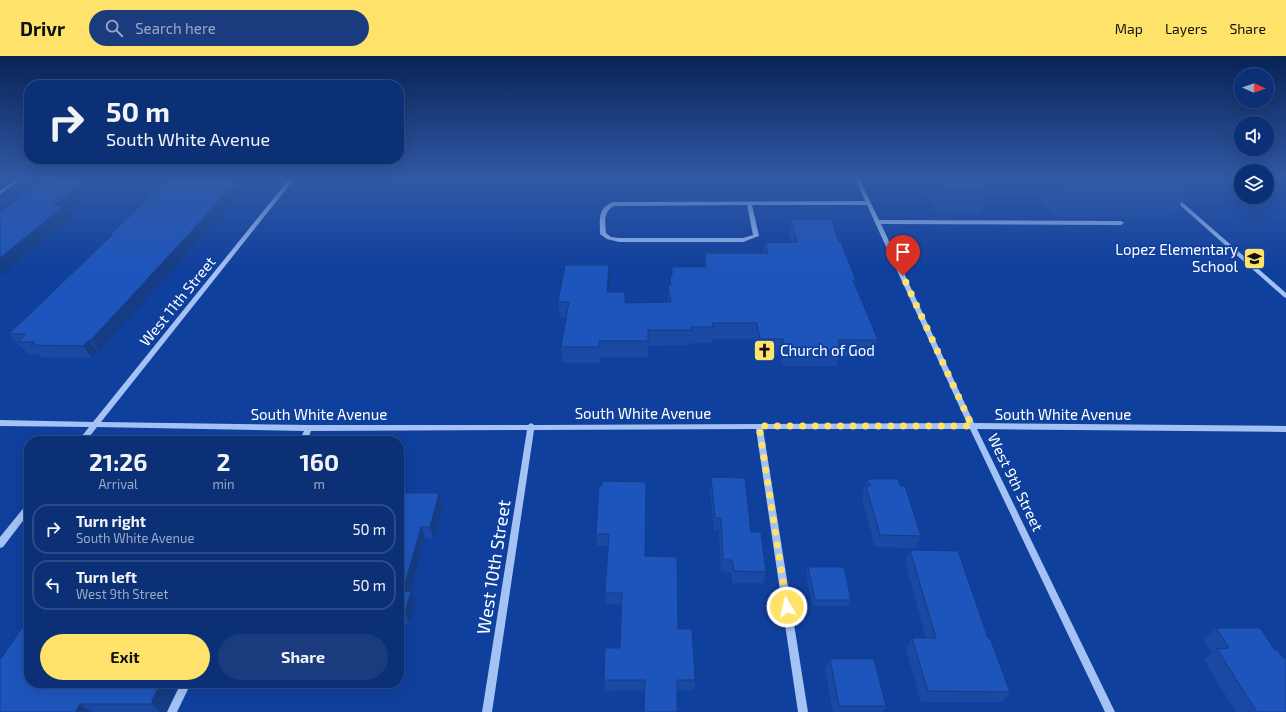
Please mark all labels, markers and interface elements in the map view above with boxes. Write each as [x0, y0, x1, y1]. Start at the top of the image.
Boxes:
search box [89, 10, 369, 46]
text: Drivr [20, 17, 65, 40]
icon: search [103, 17, 125, 39]
text: Search here [135, 19, 216, 37]
text: Map [1115, 20, 1143, 37]
text: Layers [1165, 20, 1207, 37]
text: Share [1229, 20, 1266, 37]
north arrow [1234, 68, 1274, 108]
map controls [1234, 68, 1274, 204]
text: 50 m [106, 94, 170, 128]
icon: right [40, 96, 92, 148]
button: sound [1234, 116, 1274, 156]
text: South White Avenue [106, 128, 270, 150]
button: layers [1234, 164, 1274, 204]
pin [886, 235, 920, 276]
place label: Lopez Elementary School [1115, 240, 1239, 275]
icon: arrive [892, 241, 914, 263]
school or university icon: Lopez Elementary School [1241, 245, 1267, 271]
street label: West 11th Street [135, 252, 219, 349]
church icon: Church of God [751, 337, 777, 363]
place label: Church of God [780, 341, 875, 359]
street label: South White Avenue [575, 404, 711, 422]
street label: South White Avenue [251, 405, 387, 423]
street label: South White Avenue [995, 405, 1131, 423]
street label: West 9th Street [985, 430, 1048, 534]
text: 21:26 [89, 447, 147, 476]
text: 2 [216, 447, 230, 476]
text: 160 [299, 447, 339, 476]
text: Arrival [98, 476, 138, 492]
text: min [212, 476, 235, 492]
text: m [314, 476, 325, 492]
street label: West 10th Street [472, 498, 515, 636]
text: Turn right [76, 512, 146, 530]
icon: right [42, 518, 64, 540]
text: 50 m [352, 520, 386, 538]
text: South White Avenue [76, 530, 195, 546]
text: Turn left [76, 568, 137, 586]
icon: left [42, 574, 64, 596]
text: 50 m [352, 576, 386, 594]
text: West 9th Street [76, 586, 169, 602]
position arrow [766, 586, 808, 628]
button: Exit [40, 634, 210, 680]
button: Share [218, 634, 388, 680]

